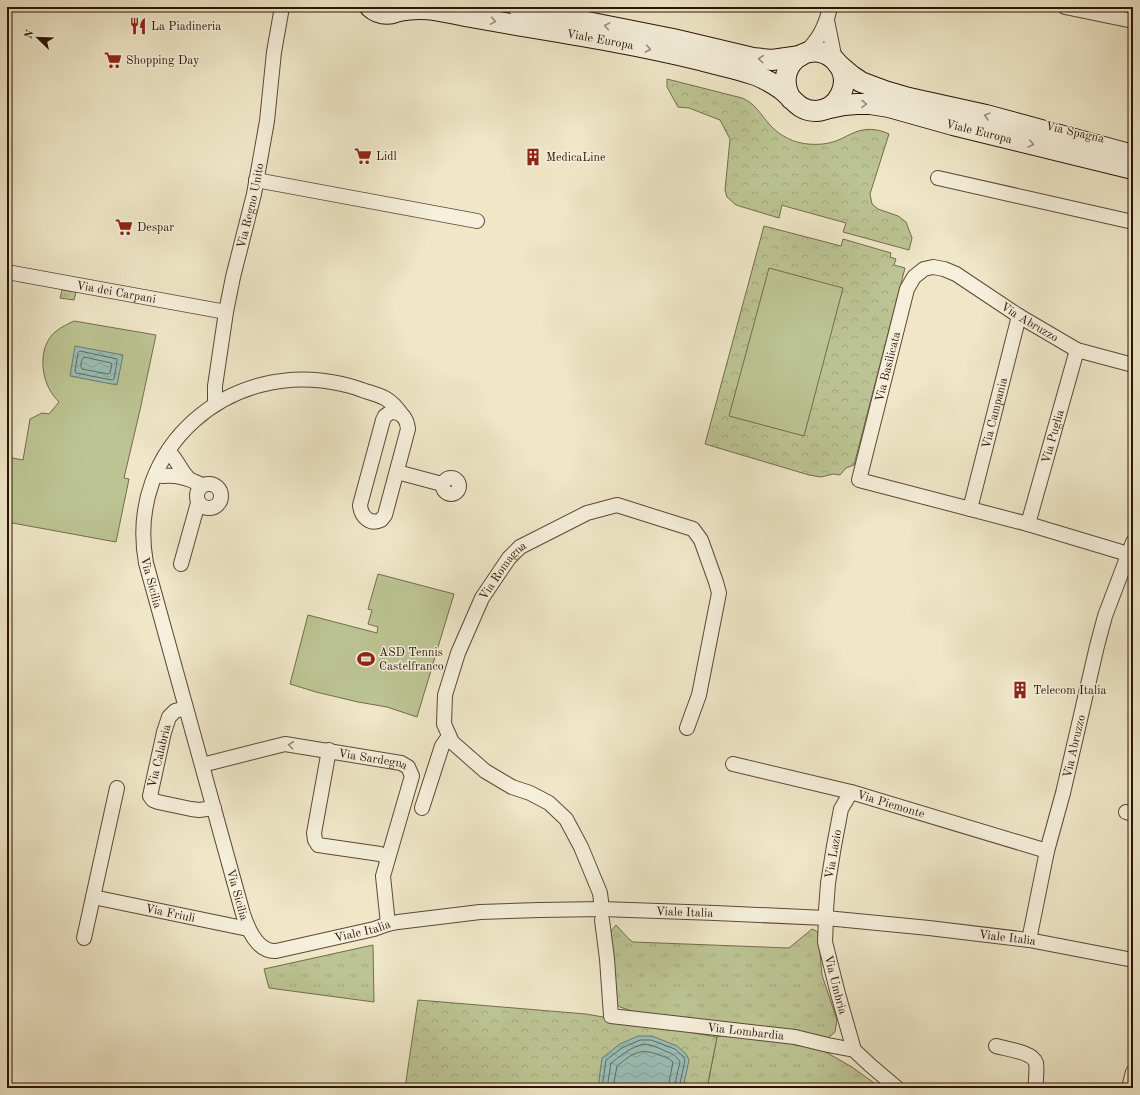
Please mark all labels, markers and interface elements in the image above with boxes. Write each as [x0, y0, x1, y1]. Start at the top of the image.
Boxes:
restaurant icon: La Piadineria [128, 16, 148, 36]
one-way arrow [490, 16, 496, 25]
north arrow [18, 18, 58, 58]
place label: La Piadineria [151, 21, 221, 33]
one-way arrow [604, 22, 610, 30]
text: N [23, 28, 37, 41]
street label: Viale Europa [566, 28, 635, 52]
one-way arrow [645, 44, 652, 53]
supermarket icon: Shopping Day [103, 50, 123, 70]
place label: Shopping Day [126, 55, 200, 67]
one-way arrow [758, 55, 764, 64]
one-way arrow [861, 100, 867, 108]
one-way arrow [984, 112, 991, 121]
street label: Viale Europa [944, 118, 1013, 146]
street label: Via Spagna [1044, 120, 1105, 146]
one-way arrow [1028, 139, 1034, 147]
supermarket icon: Lidl [353, 146, 373, 166]
building icon: MedicaLine [523, 147, 543, 167]
place label: Lidl [376, 151, 397, 163]
place label: MedicaLine [546, 152, 606, 164]
street label: Via Regno Unito [236, 162, 266, 250]
supermarket icon: Despar [114, 217, 134, 237]
place label: Despar [137, 222, 174, 234]
street label: Via dei Carpani [75, 280, 157, 306]
street label: Via Abruzzo [998, 301, 1060, 345]
street label: Via Basilicata [874, 330, 903, 403]
street label: Via Campania [981, 377, 1010, 450]
street label: Via Puglia [1040, 409, 1067, 465]
street label: Via Romagna [478, 540, 528, 602]
street label: Via Sicilia [138, 556, 163, 610]
place label: ASD Tennis Castelfranco [379, 647, 444, 673]
sports icon: ASD Tennis Castelfranco [356, 649, 376, 669]
building icon: Telecom Italia [1010, 680, 1030, 700]
place label: Telecom Italia [1033, 685, 1106, 697]
street label: Via Abruzzo [1062, 714, 1088, 779]
street label: Via Calabria [146, 723, 174, 789]
one-way arrow [288, 741, 294, 750]
street label: Via Sardegna [337, 748, 410, 773]
street label: Via Piemonte [855, 789, 926, 821]
street label: Via Lazio [824, 829, 844, 880]
street label: Via Sicilia [224, 868, 250, 922]
street label: Via Friuli [144, 903, 196, 925]
street label: Viale Italia [656, 906, 713, 920]
street label: Viale Italia [334, 919, 392, 945]
street label: Viale Italia [978, 929, 1037, 948]
street label: Via Umbria [822, 954, 849, 1016]
street label: Via Lombardia [706, 1022, 785, 1043]

